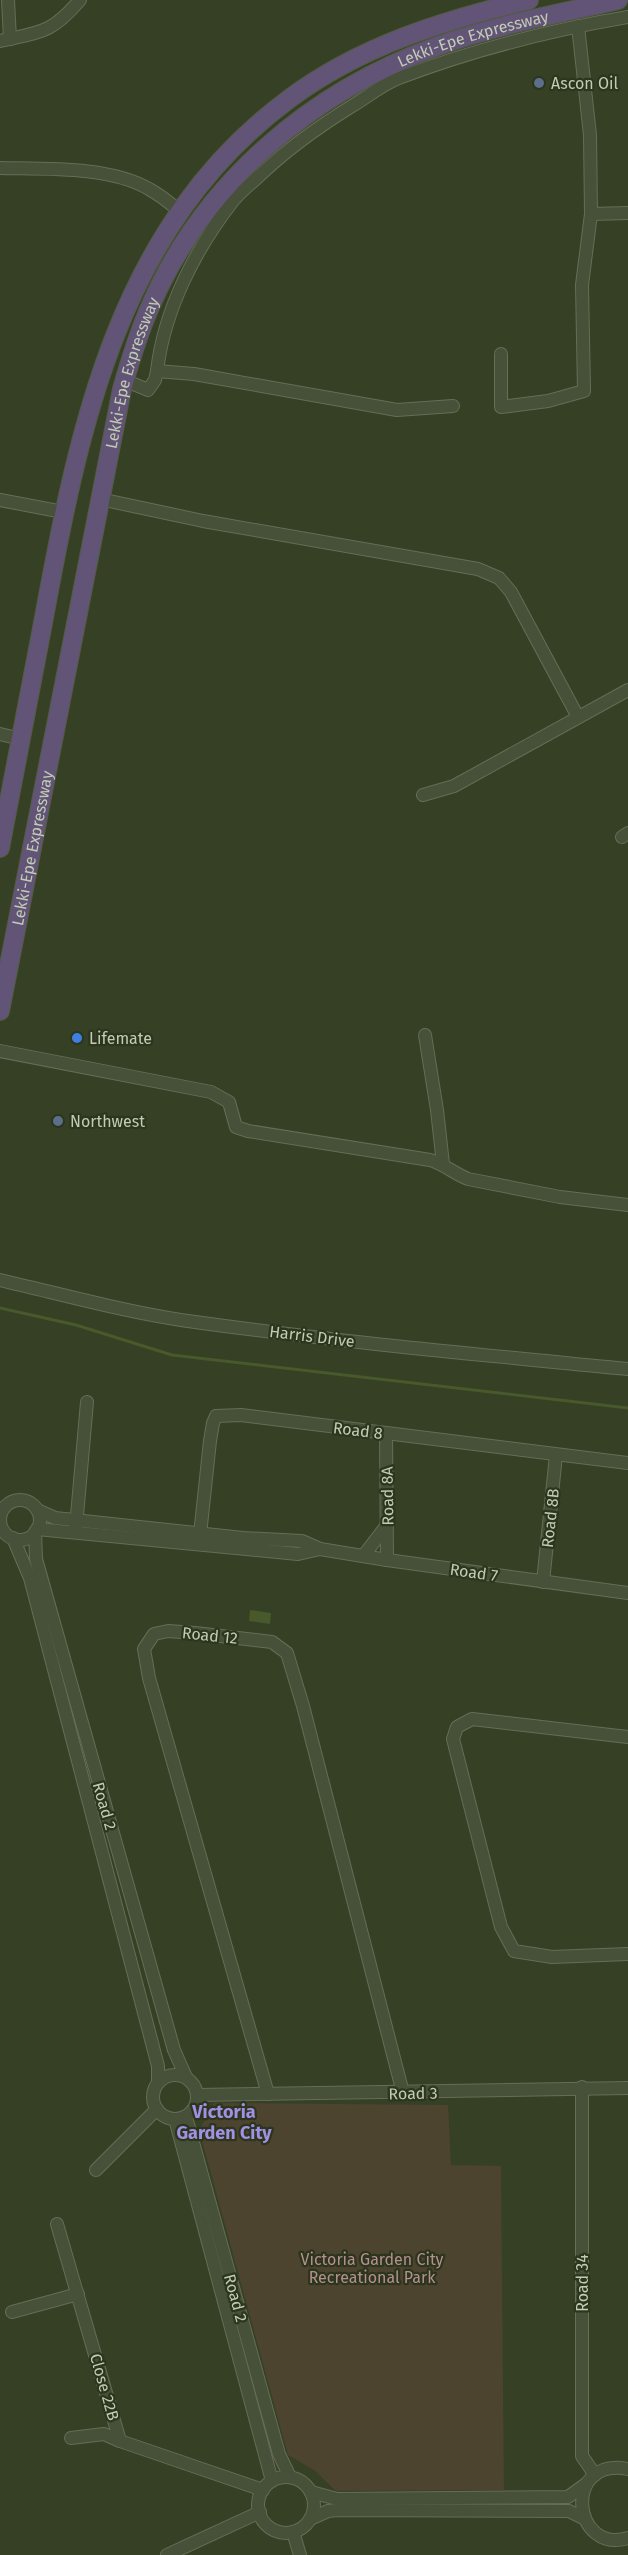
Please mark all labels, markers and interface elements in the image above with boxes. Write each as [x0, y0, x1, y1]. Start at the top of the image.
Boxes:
street label: Lekki-Epe Expressway [395, 7, 550, 71]
place label: Ascon Oil [551, 74, 619, 93]
marker: Ascon Oil [532, 76, 546, 90]
street label: Lekki-Epe Expressway [102, 294, 163, 450]
street label: Lekki-Epe Expressway [8, 769, 57, 927]
place label: Lifemate [89, 1029, 152, 1048]
marker: Lifemate [70, 1031, 84, 1045]
place label: Northwest [70, 1112, 145, 1131]
marker: Northwest [51, 1114, 65, 1128]
street label: Harris Drive [268, 1322, 356, 1351]
street label: Road 8 [332, 1418, 384, 1443]
street label: Road 8A [377, 1465, 398, 1526]
street label: Road 8B [538, 1487, 563, 1549]
street label: Road 7 [449, 1560, 499, 1585]
street label: Road 12 [181, 1623, 239, 1648]
street label: Road 2 [89, 1780, 120, 1832]
street label: Road 3 [388, 2084, 438, 2103]
district label: Victoria Garden City [176, 2101, 272, 2144]
park label: Victoria Garden City Recreational Park [300, 2250, 444, 2287]
street label: Road 34 [573, 2254, 592, 2312]
street label: Road 2 [220, 2272, 251, 2324]
street label: Close 22B [86, 2351, 123, 2423]

